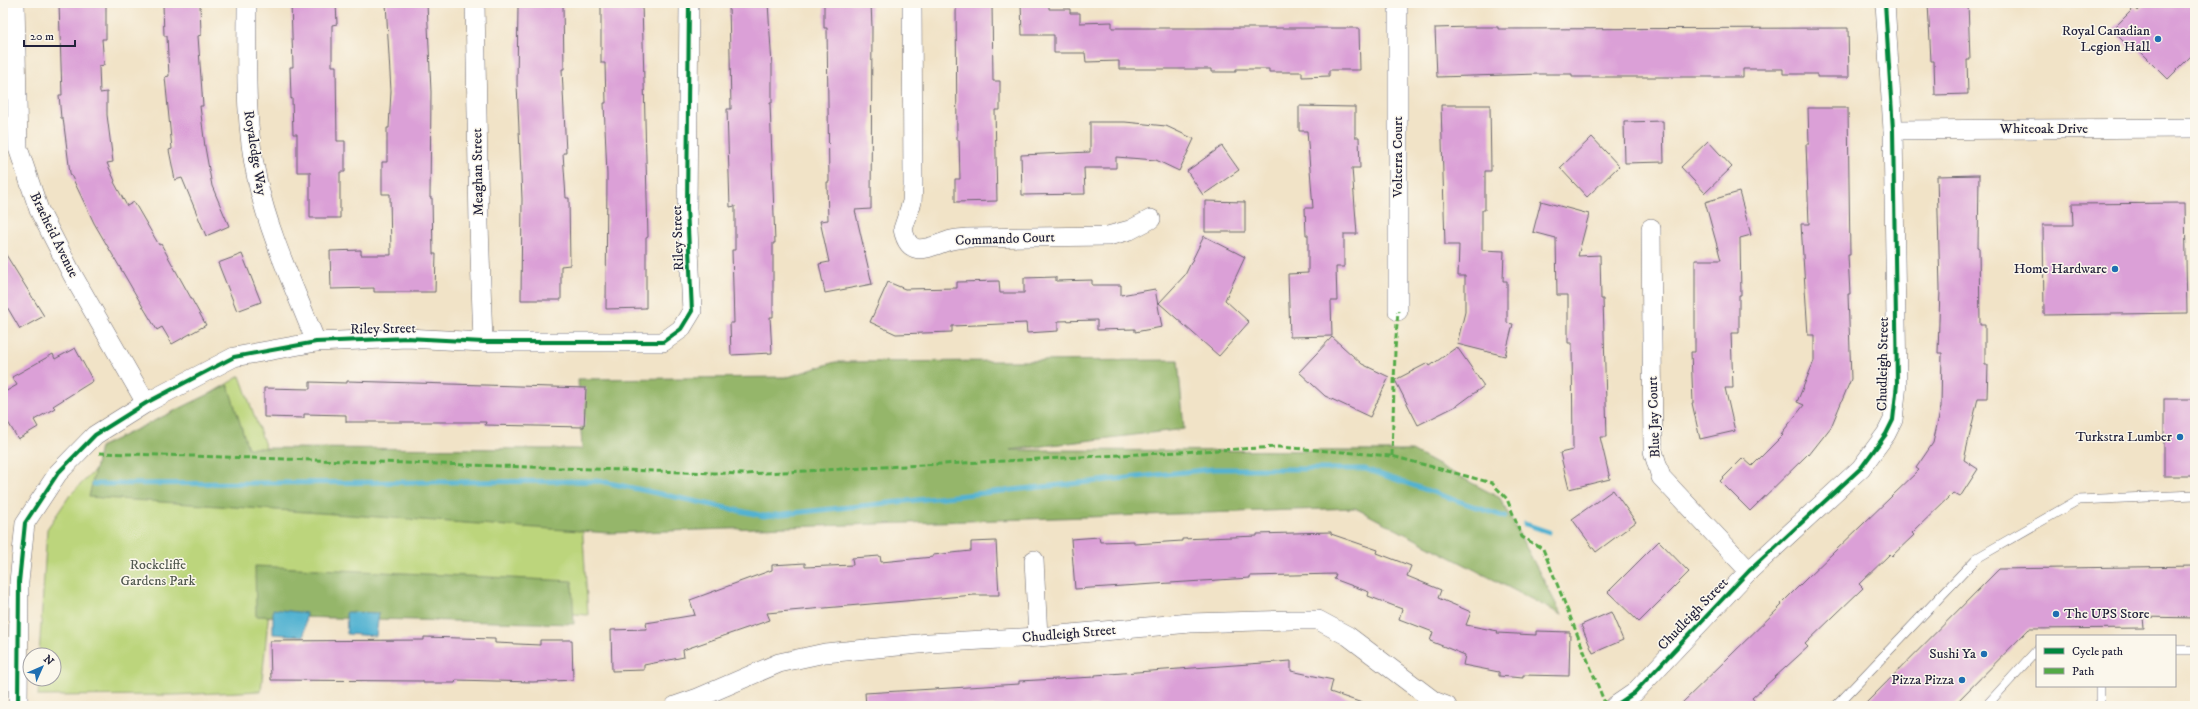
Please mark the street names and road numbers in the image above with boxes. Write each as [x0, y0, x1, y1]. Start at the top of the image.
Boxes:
street label: Royaledge Way [239, 109, 271, 197]
street label: Volterra Court [1389, 116, 1407, 199]
street label: Whiteoak Drive [1999, 120, 2088, 138]
street label: Meaghan Street [468, 127, 488, 216]
street label: Braeheid Avenue [26, 189, 83, 281]
street label: Riley Street [668, 204, 688, 271]
street label: Commando Court [955, 228, 1056, 250]
street label: Chudleigh Street [1873, 316, 1893, 411]
street label: Riley Street [350, 319, 416, 339]
street label: Blue Jay Court [1644, 375, 1664, 458]
street label: Chudleigh Street [1654, 574, 1733, 654]
street label: Chudleigh Street [1021, 621, 1117, 647]

